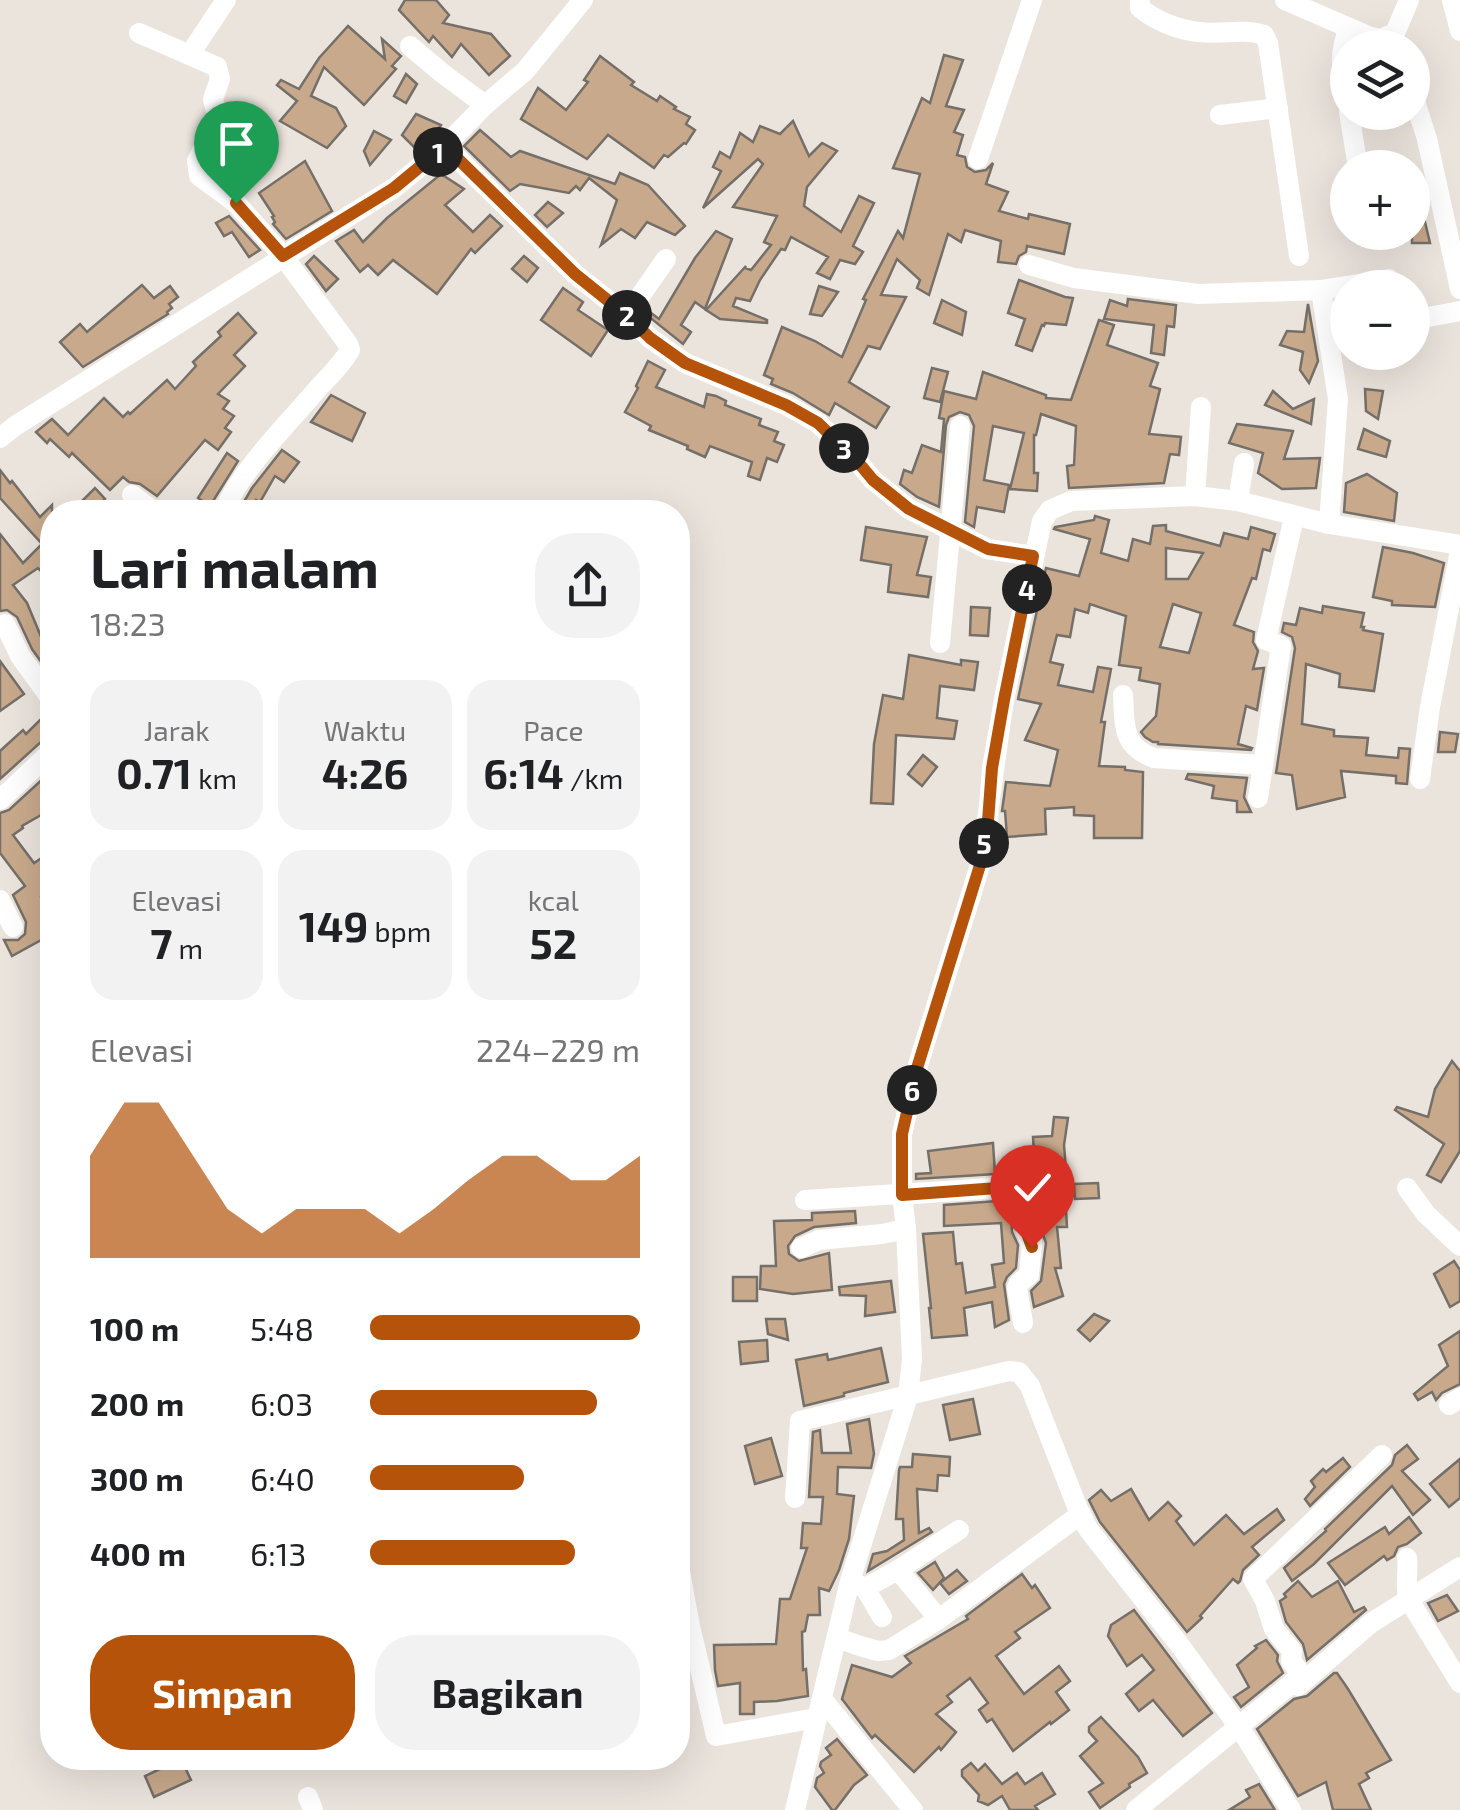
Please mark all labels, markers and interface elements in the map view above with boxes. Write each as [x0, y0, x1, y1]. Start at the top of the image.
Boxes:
map controls [1330, 30, 1430, 370]
button: layers [1330, 30, 1430, 130]
pin [194, 101, 279, 204]
icon: arrive [209, 116, 264, 171]
pin: 1 [413, 127, 463, 177]
text: 1 [432, 135, 444, 169]
button: + [1330, 150, 1430, 250]
button: − [1330, 270, 1430, 370]
pin: 2 [602, 290, 652, 340]
text: 2 [619, 298, 635, 332]
pin: 3 [819, 423, 869, 473]
text: 3 [836, 431, 852, 465]
text: Lari malam [90, 533, 379, 599]
button: share [535, 533, 640, 638]
pin: 4 [1002, 564, 1052, 614]
text: 4 [1018, 572, 1036, 606]
text: 18:23 [90, 604, 166, 642]
text: Jarak [144, 713, 210, 747]
text: Waktu [324, 713, 406, 747]
text: Pace [523, 713, 583, 747]
text: 0.71 [116, 747, 192, 797]
text: 4:26 [322, 747, 408, 797]
text: 6:14 [483, 747, 564, 797]
text: km [192, 761, 237, 795]
text: /km [564, 761, 623, 795]
pin: 5 [959, 818, 1009, 868]
text: 5 [976, 826, 992, 860]
text: Elevasi [132, 883, 222, 917]
text: kcal [528, 883, 579, 917]
text: 149 [299, 900, 368, 950]
text: bpm [368, 914, 431, 948]
text: 7 [150, 917, 172, 967]
text: 52 [530, 917, 577, 967]
text: m [172, 931, 203, 965]
text: Elevasi [90, 1030, 193, 1068]
text: 224–229 m [476, 1030, 640, 1068]
pin: 6 [887, 1065, 937, 1115]
text: 6 [904, 1073, 920, 1107]
pin [990, 1145, 1075, 1248]
icon: check [1005, 1160, 1060, 1215]
text: 100 m [90, 1309, 179, 1347]
text: 5:48 [250, 1309, 314, 1347]
text: 200 m [90, 1384, 184, 1422]
text: 6:03 [250, 1384, 313, 1422]
text: 300 m [90, 1459, 184, 1497]
text: 6:40 [250, 1459, 315, 1497]
text: 400 m [90, 1534, 186, 1572]
text: 6:13 [250, 1534, 306, 1572]
button: Simpan [90, 1635, 355, 1750]
button: Bagikan [375, 1635, 640, 1750]

